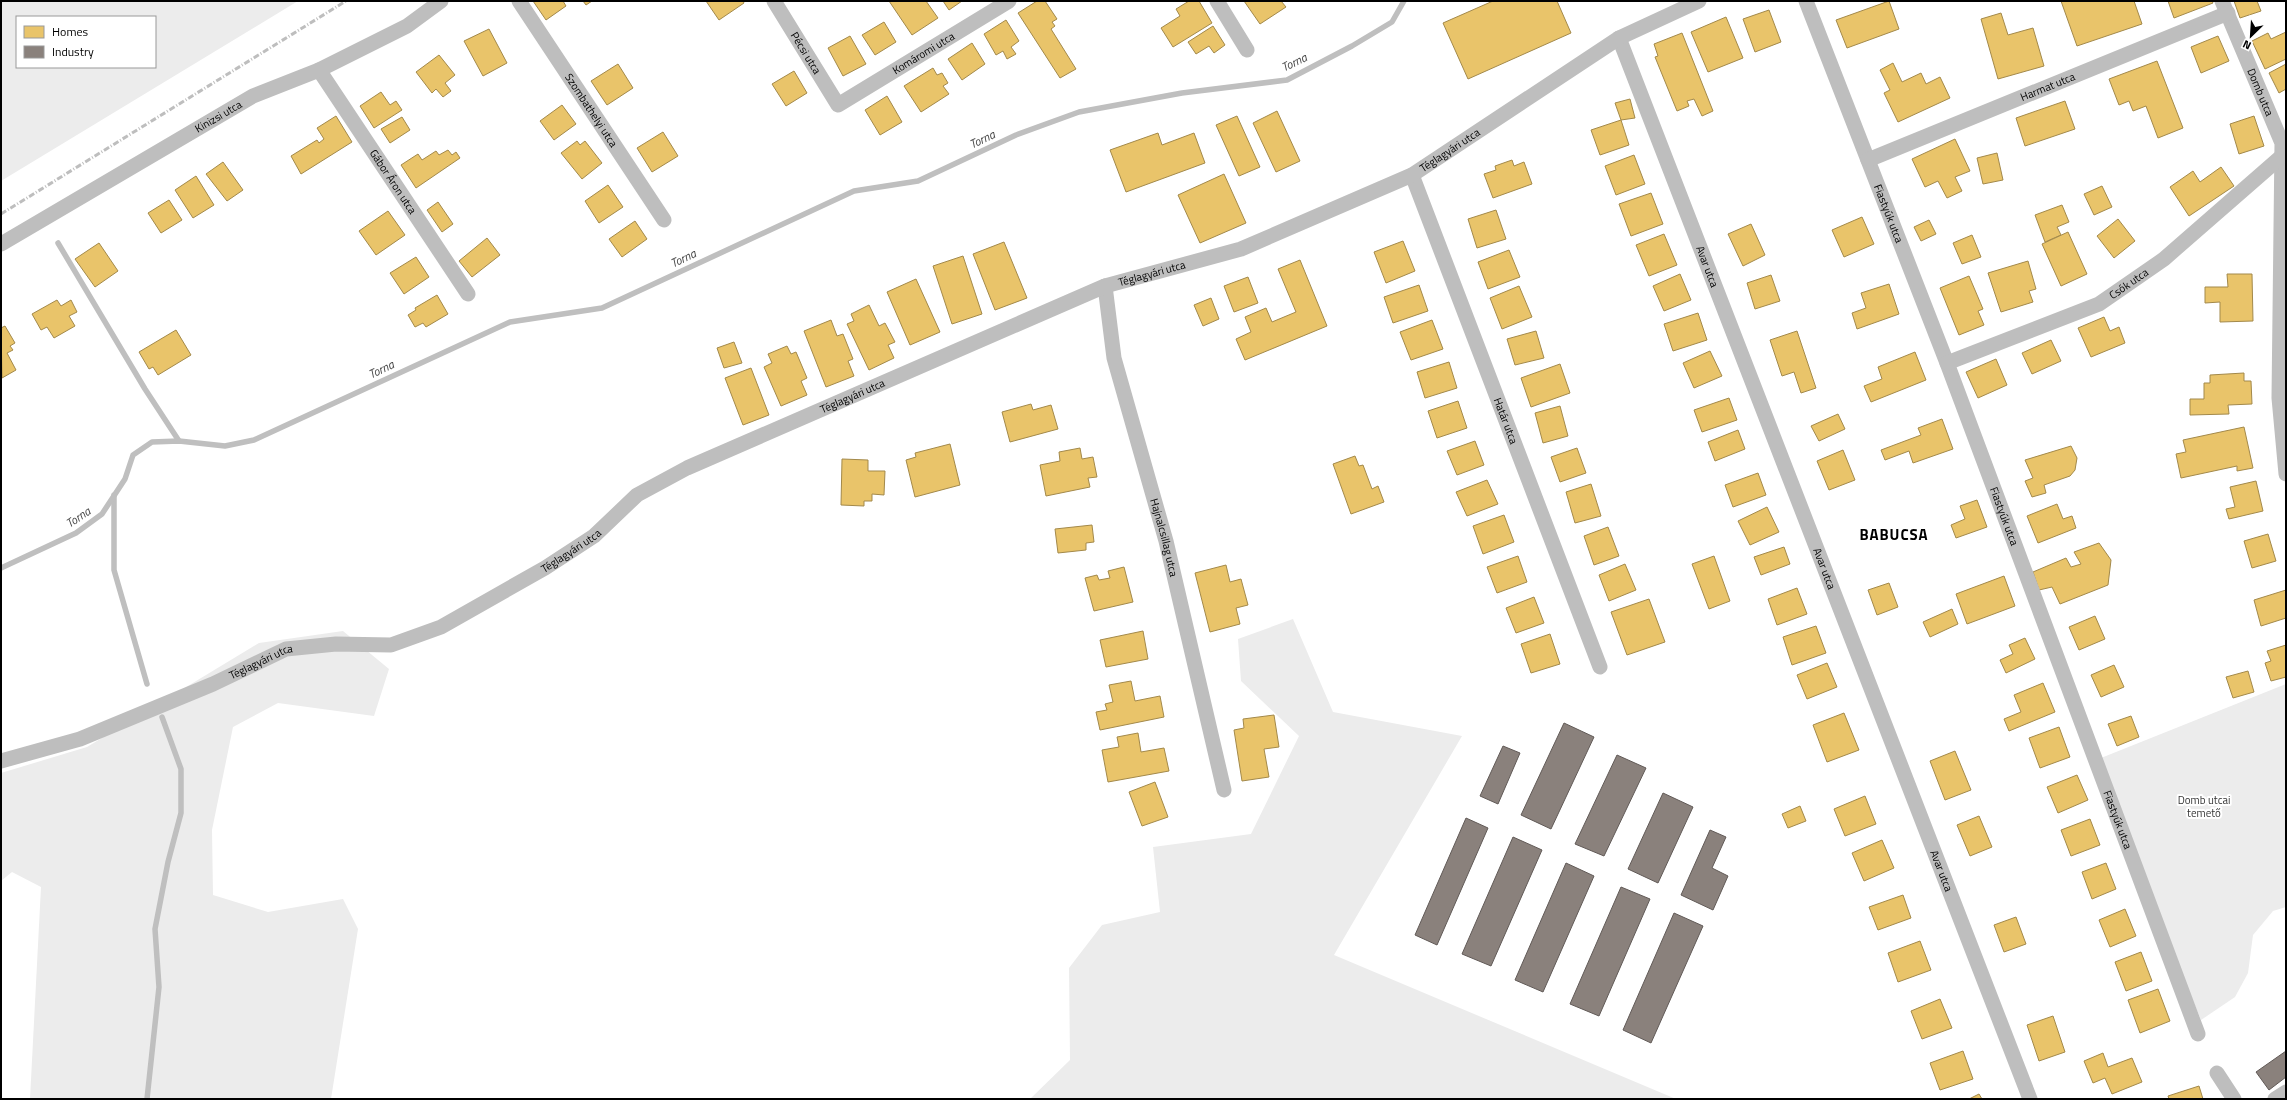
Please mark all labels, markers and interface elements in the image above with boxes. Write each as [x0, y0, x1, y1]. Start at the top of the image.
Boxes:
legend [16, 16, 156, 68]
north arrow [2231, 16, 2271, 56]
text: Homes [52, 22, 88, 41]
street label: Komáromi utca [889, 28, 958, 78]
street label: Pécsi utca [787, 29, 825, 78]
text: N [2240, 36, 2254, 54]
text: Industry [52, 42, 94, 61]
water label: Torna [1278, 47, 1311, 76]
street label: Domb utca [2243, 66, 2278, 119]
street label: Harmat utca [2018, 68, 2078, 105]
street label: Szombathelyi utca [561, 70, 622, 151]
street label: Kinizsi utca [192, 96, 245, 136]
water label: Torna [966, 124, 999, 153]
street label: Téglagyári utca [1416, 124, 1483, 176]
street label: Gábor Áron utca [366, 146, 421, 217]
street label: Fiastyúk utca [1870, 182, 1908, 246]
water label: Torna [667, 243, 700, 272]
street label: Avar utca [1692, 243, 1723, 290]
street label: Téglagyári utca [1116, 256, 1188, 290]
street label: Csók utca [2106, 264, 2152, 303]
water label: Torna [365, 354, 398, 383]
street label: Téglagyári utca [817, 375, 888, 417]
street label: Határ utca [1490, 395, 1522, 447]
street label: Fiastyúk utca [1986, 484, 2023, 548]
street label: Hajnalcsillag utca [1146, 496, 1182, 579]
water label: Torna [62, 501, 95, 532]
district label: BABUCSA [1859, 523, 1929, 546]
street label: Téglagyári utca [538, 525, 605, 577]
street label: Avar utca [1809, 545, 1840, 592]
street label: Téglagyári utca [226, 640, 294, 683]
street label: Fiastyúk utca [2100, 788, 2136, 852]
park label: Domb utcai temető [2178, 792, 2230, 821]
street label: Avar utca [1926, 848, 1957, 894]

